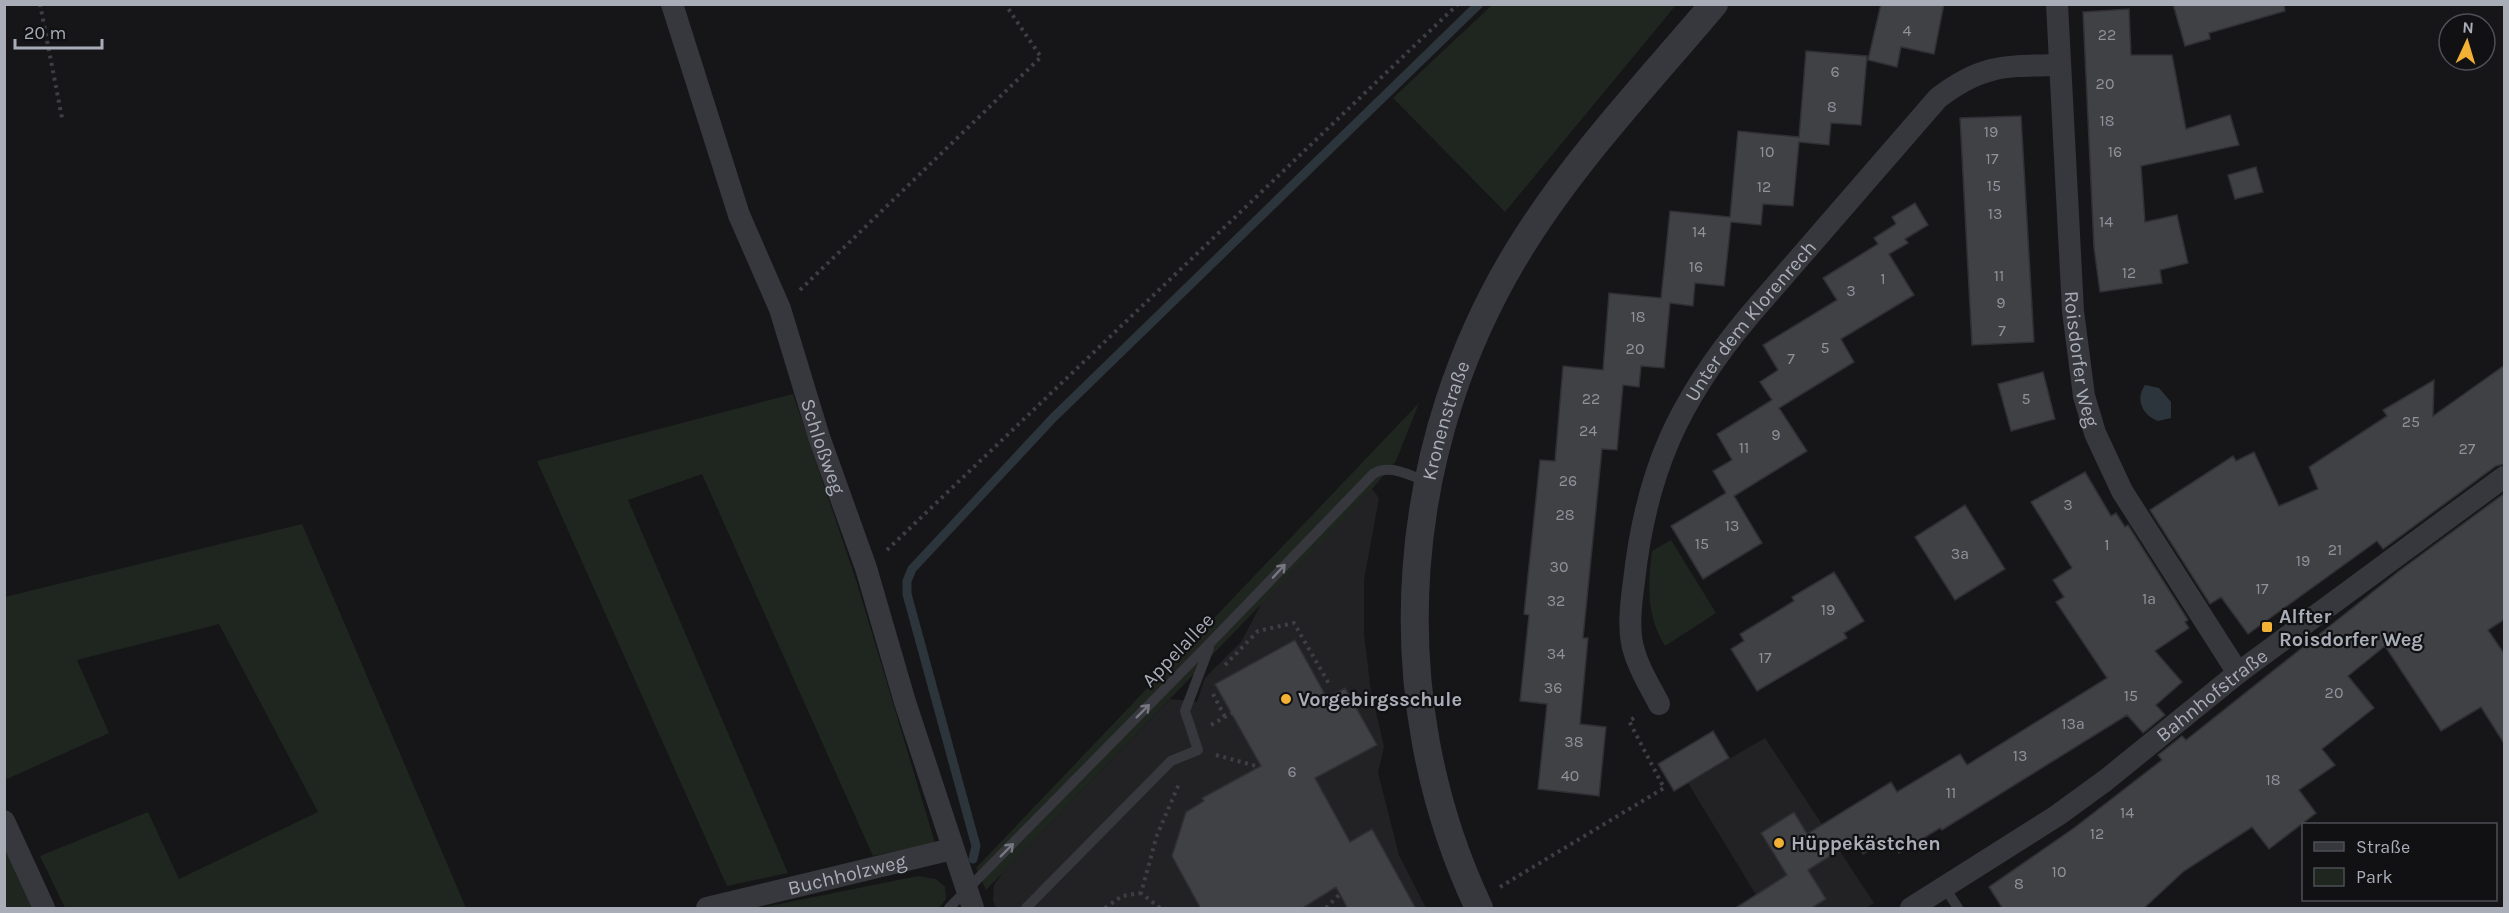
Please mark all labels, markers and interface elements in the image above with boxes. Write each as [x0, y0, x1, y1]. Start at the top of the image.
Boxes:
scale bar [15, 12, 102, 50]
north arrow [2437, 12, 2497, 72]
text: N [2462, 18, 2474, 37]
house number: 4 [1903, 21, 1912, 40]
text: 20 m [24, 22, 66, 44]
house number: 22 [2098, 25, 2116, 44]
house number: 6 [1830, 62, 1840, 81]
house number: 20 [2096, 74, 2114, 93]
house number: 8 [1827, 97, 1837, 116]
house number: 18 [2099, 111, 2115, 130]
house number: 19 [1984, 122, 1998, 141]
house number: 10 [1760, 142, 1774, 161]
house number: 16 [2108, 142, 2122, 161]
house number: 17 [1986, 149, 1999, 168]
house number: 15 [1987, 176, 2001, 195]
house number: 12 [1757, 177, 1771, 196]
house number: 13 [1988, 204, 2002, 223]
house number: 14 [2099, 212, 2113, 231]
house number: 14 [1692, 222, 1706, 241]
street label: Unter dem Klorenrech [1680, 236, 1821, 405]
house number: 16 [1689, 257, 1703, 276]
house number: 12 [2122, 263, 2136, 282]
house number: 11 [1994, 266, 2004, 285]
house number: 1 [1880, 269, 1886, 288]
house number: 3 [1846, 281, 1856, 300]
street label: Roisdorfer Weg [2060, 290, 2104, 430]
house number: 9 [1996, 293, 2006, 312]
house number: 18 [1630, 307, 1646, 326]
house number: 7 [1998, 321, 2006, 340]
house number: 5 [1820, 338, 1830, 357]
house number: 20 [1626, 339, 1644, 358]
house number: 7 [1787, 349, 1795, 368]
street label: Kronenstraße [1417, 358, 1474, 482]
house number: 22 [1582, 389, 1600, 408]
house number: 5 [2021, 389, 2031, 408]
street label: Schloßweg [797, 396, 850, 497]
house number: 25 [2402, 412, 2420, 431]
house number: 24 [1579, 421, 1597, 440]
house number: 9 [1771, 425, 1781, 444]
house number: 11 [1739, 438, 1749, 457]
house number: 27 [2459, 439, 2476, 458]
house number: 26 [1559, 471, 1577, 490]
house number: 3 [2063, 495, 2073, 514]
house number: 28 [1555, 505, 1575, 524]
house number: 13 [1725, 516, 1739, 535]
house number: 15 [1695, 534, 1709, 553]
house number: 1 [2104, 535, 2110, 554]
house number: 21 [2328, 540, 2342, 559]
house number: 3a [1951, 544, 1969, 563]
house number: 19 [2296, 551, 2310, 570]
house number: 30 [1550, 557, 1568, 576]
one-way arrow [1272, 563, 1286, 578]
house number: 17 [2256, 579, 2269, 598]
house number: 1a [2142, 589, 2156, 608]
house number: 32 [1547, 591, 1565, 610]
house number: 19 [1821, 600, 1835, 619]
place label: Alfter Roisdorfer Weg [2279, 605, 2423, 651]
street label: Appelallee [1137, 608, 1219, 692]
marker: Alfter Roisdorfer Weg [2260, 620, 2274, 634]
house number: 34 [1547, 644, 1565, 663]
street label: Bahnhofstraße [2151, 644, 2272, 746]
house number: 17 [1759, 648, 1772, 667]
house number: 36 [1544, 678, 1562, 697]
house number: 20 [2325, 683, 2343, 702]
house number: 15 [2124, 686, 2138, 705]
place label: Vorgebirgsschule [1298, 688, 1462, 711]
marker: Vorgebirgsschule [1279, 692, 1293, 706]
one-way arrow [1136, 704, 1151, 719]
house number: 13a [2061, 714, 2085, 733]
house number: 38 [1564, 732, 1584, 751]
house number: 13 [2013, 746, 2027, 765]
house number: 6 [1287, 762, 1297, 781]
house number: 40 [1561, 766, 1579, 785]
house number: 18 [2265, 770, 2281, 789]
house number: 11 [1946, 783, 1956, 802]
house number: 14 [2120, 803, 2134, 822]
legend [2302, 823, 2497, 901]
house number: 12 [2090, 824, 2104, 843]
place label: Hüppekästchen [1791, 832, 1941, 855]
marker: Hüppekästchen [1772, 836, 1786, 850]
text: Straße [2356, 836, 2410, 858]
one-way arrow [999, 842, 1014, 857]
street label: Buchholzweg [785, 849, 909, 900]
house number: 10 [2052, 862, 2066, 881]
text: Park [2356, 866, 2393, 888]
house number: 8 [2014, 874, 2024, 893]

